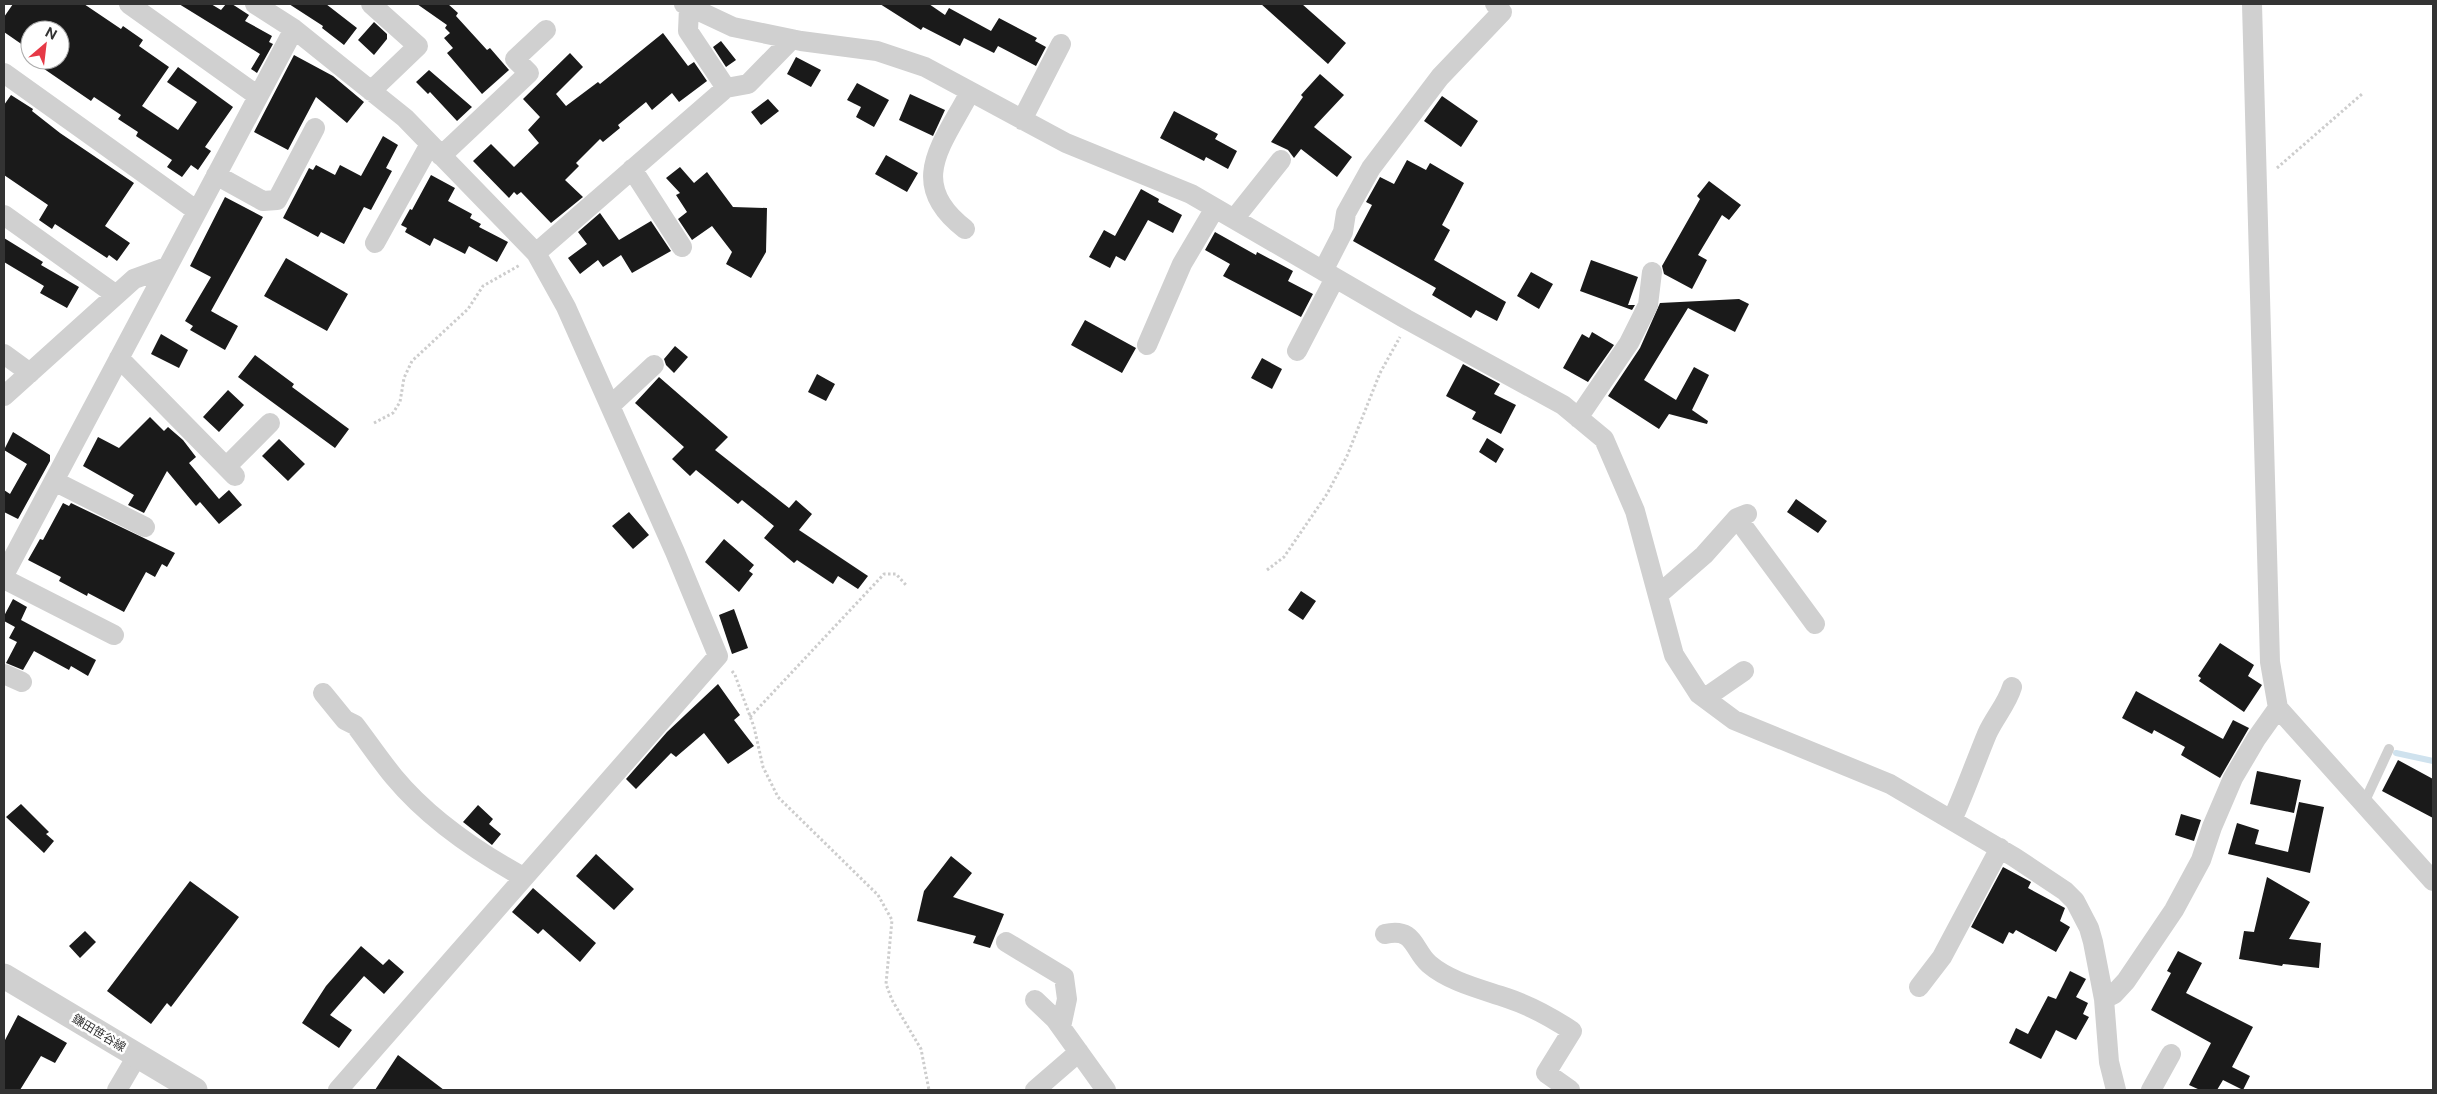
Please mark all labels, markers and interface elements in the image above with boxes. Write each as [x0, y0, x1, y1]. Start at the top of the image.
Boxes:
north arrow [20, 20, 70, 70]
text: N [43, 24, 60, 43]
street label: 鎌田笹谷線 [70, 1012, 128, 1054]

